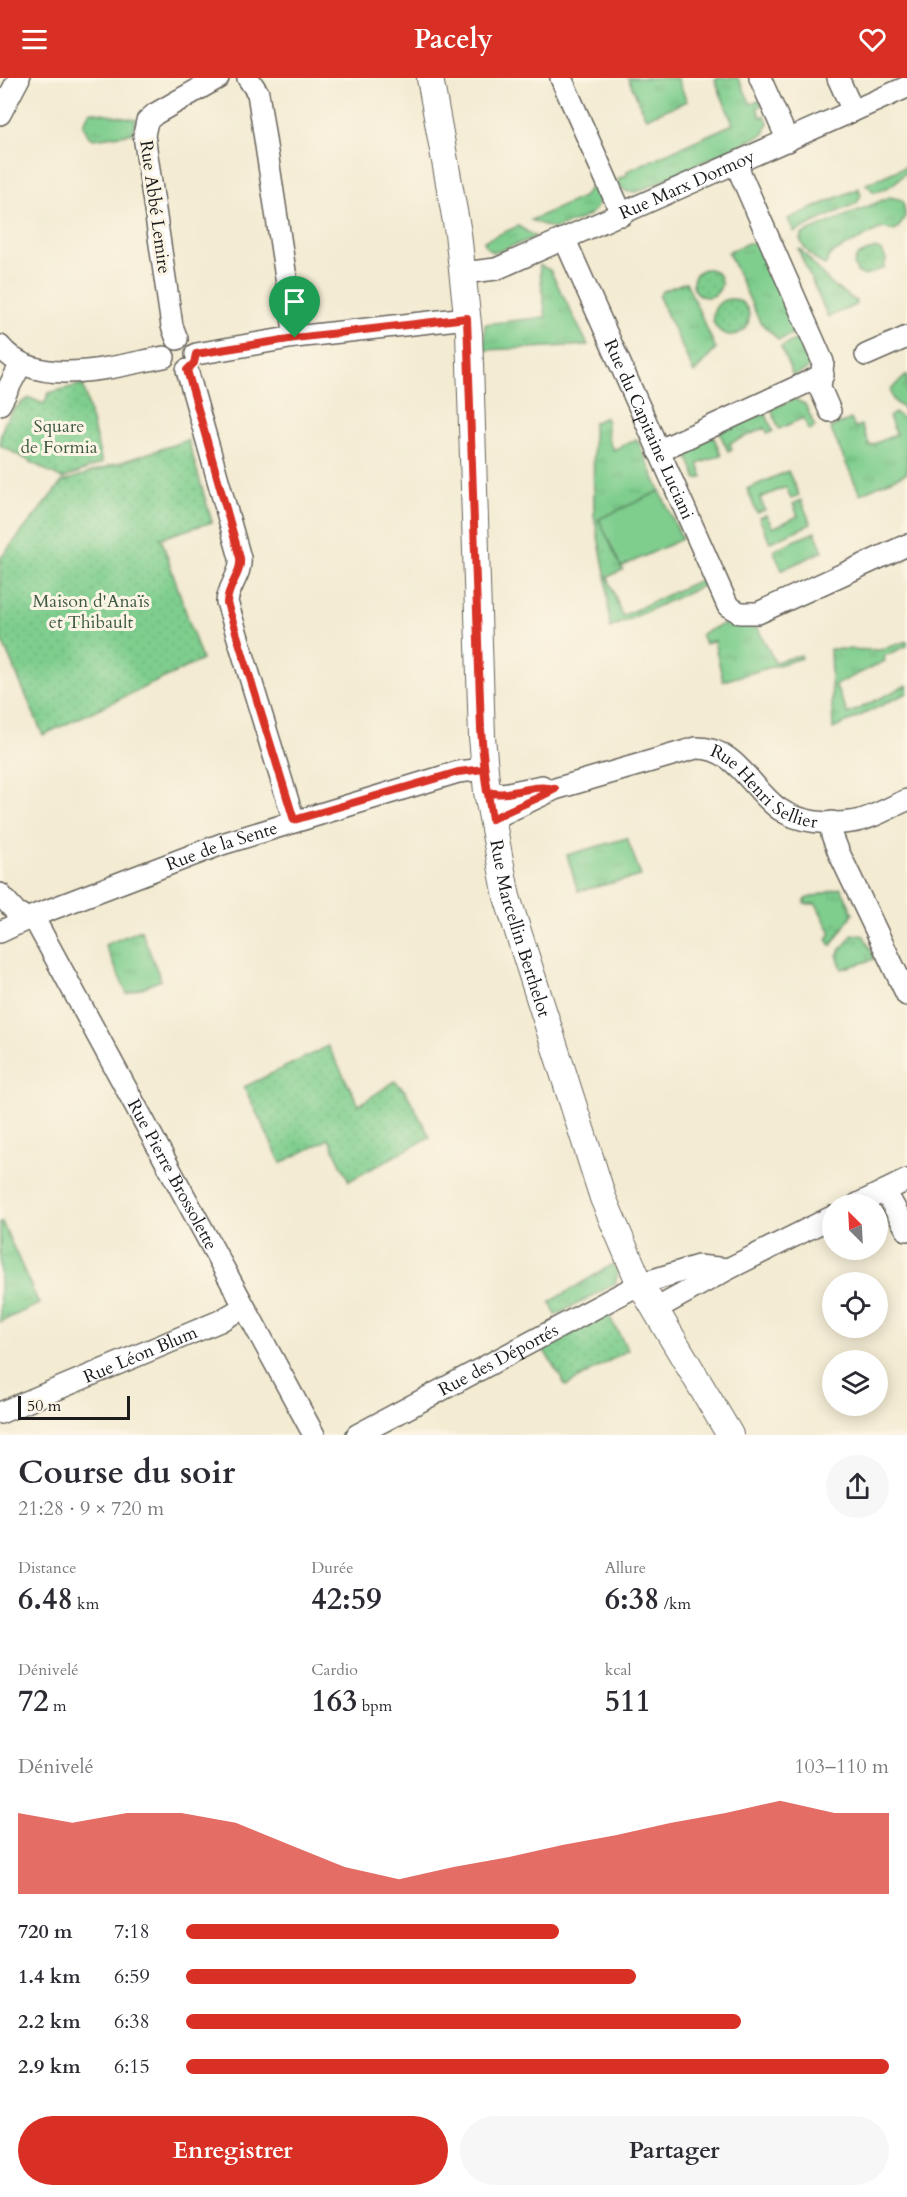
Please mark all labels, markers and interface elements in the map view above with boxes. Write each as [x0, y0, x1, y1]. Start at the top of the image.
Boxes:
text: Pacely [414, 21, 493, 58]
icon: menu [18, 23, 51, 56]
icon: heart [856, 23, 889, 56]
street label: Rue Abbé Lemire [133, 139, 177, 275]
street label: Rue Marx Dormoy [615, 143, 759, 225]
pin [269, 276, 320, 338]
icon: arrive [278, 285, 311, 318]
street label: Rue du Capitaine Luciani [598, 335, 700, 523]
park label: Square de Formia [20, 414, 98, 460]
park label: Maison d'Anaïs et Thibault [32, 589, 150, 635]
street label: Rue Henri Sellier [707, 738, 820, 835]
street label: Rue de la Sente [162, 815, 281, 877]
street label: Rue Marcellin Berthelot [484, 838, 557, 1020]
street label: Rue Pierre Brossolette [122, 1094, 224, 1254]
north arrow [822, 1194, 888, 1260]
map controls [822, 1194, 888, 1416]
button: locate [822, 1272, 888, 1338]
street label: Rue des Déportés [434, 1317, 563, 1402]
street label: Rue Léon Blum [79, 1319, 202, 1389]
button: layers [822, 1350, 888, 1416]
scale bar [18, 1393, 130, 1420]
text: 50 m [27, 1395, 61, 1417]
text: Course du soir [18, 1450, 235, 1495]
button: share [826, 1455, 889, 1518]
text: 21:28 · 9 × 720 m [18, 1495, 164, 1522]
text: Distance [18, 1557, 76, 1579]
text: Durée [311, 1557, 353, 1579]
text: Allure [605, 1557, 646, 1579]
text: 6.48 [18, 1579, 73, 1620]
text: 42:59 [311, 1579, 382, 1620]
text: 6:38 [605, 1579, 659, 1620]
text: km [73, 1593, 99, 1615]
text: /km [659, 1593, 691, 1615]
text: Dénivelé [18, 1659, 79, 1681]
text: Cardio [311, 1659, 358, 1681]
text: kcal [605, 1659, 632, 1681]
text: 72 [18, 1681, 49, 1722]
text: 163 [311, 1681, 357, 1722]
text: 511 [605, 1681, 651, 1722]
text: m [49, 1695, 67, 1717]
text: bpm [357, 1695, 392, 1717]
text: Dénivelé [18, 1753, 94, 1780]
text: 103–110 m [794, 1753, 889, 1780]
text: 720 m [18, 1918, 73, 1945]
text: 7:18 [114, 1918, 150, 1945]
text: 1.4 km [18, 1963, 81, 1990]
text: 6:59 [114, 1963, 150, 1990]
text: 2.2 km [18, 2008, 81, 2035]
text: 6:38 [114, 2008, 150, 2035]
text: 2.9 km [18, 2053, 81, 2080]
text: 6:15 [114, 2053, 150, 2080]
button: Enregistrer [18, 2116, 448, 2185]
button: Partager [460, 2116, 889, 2185]

